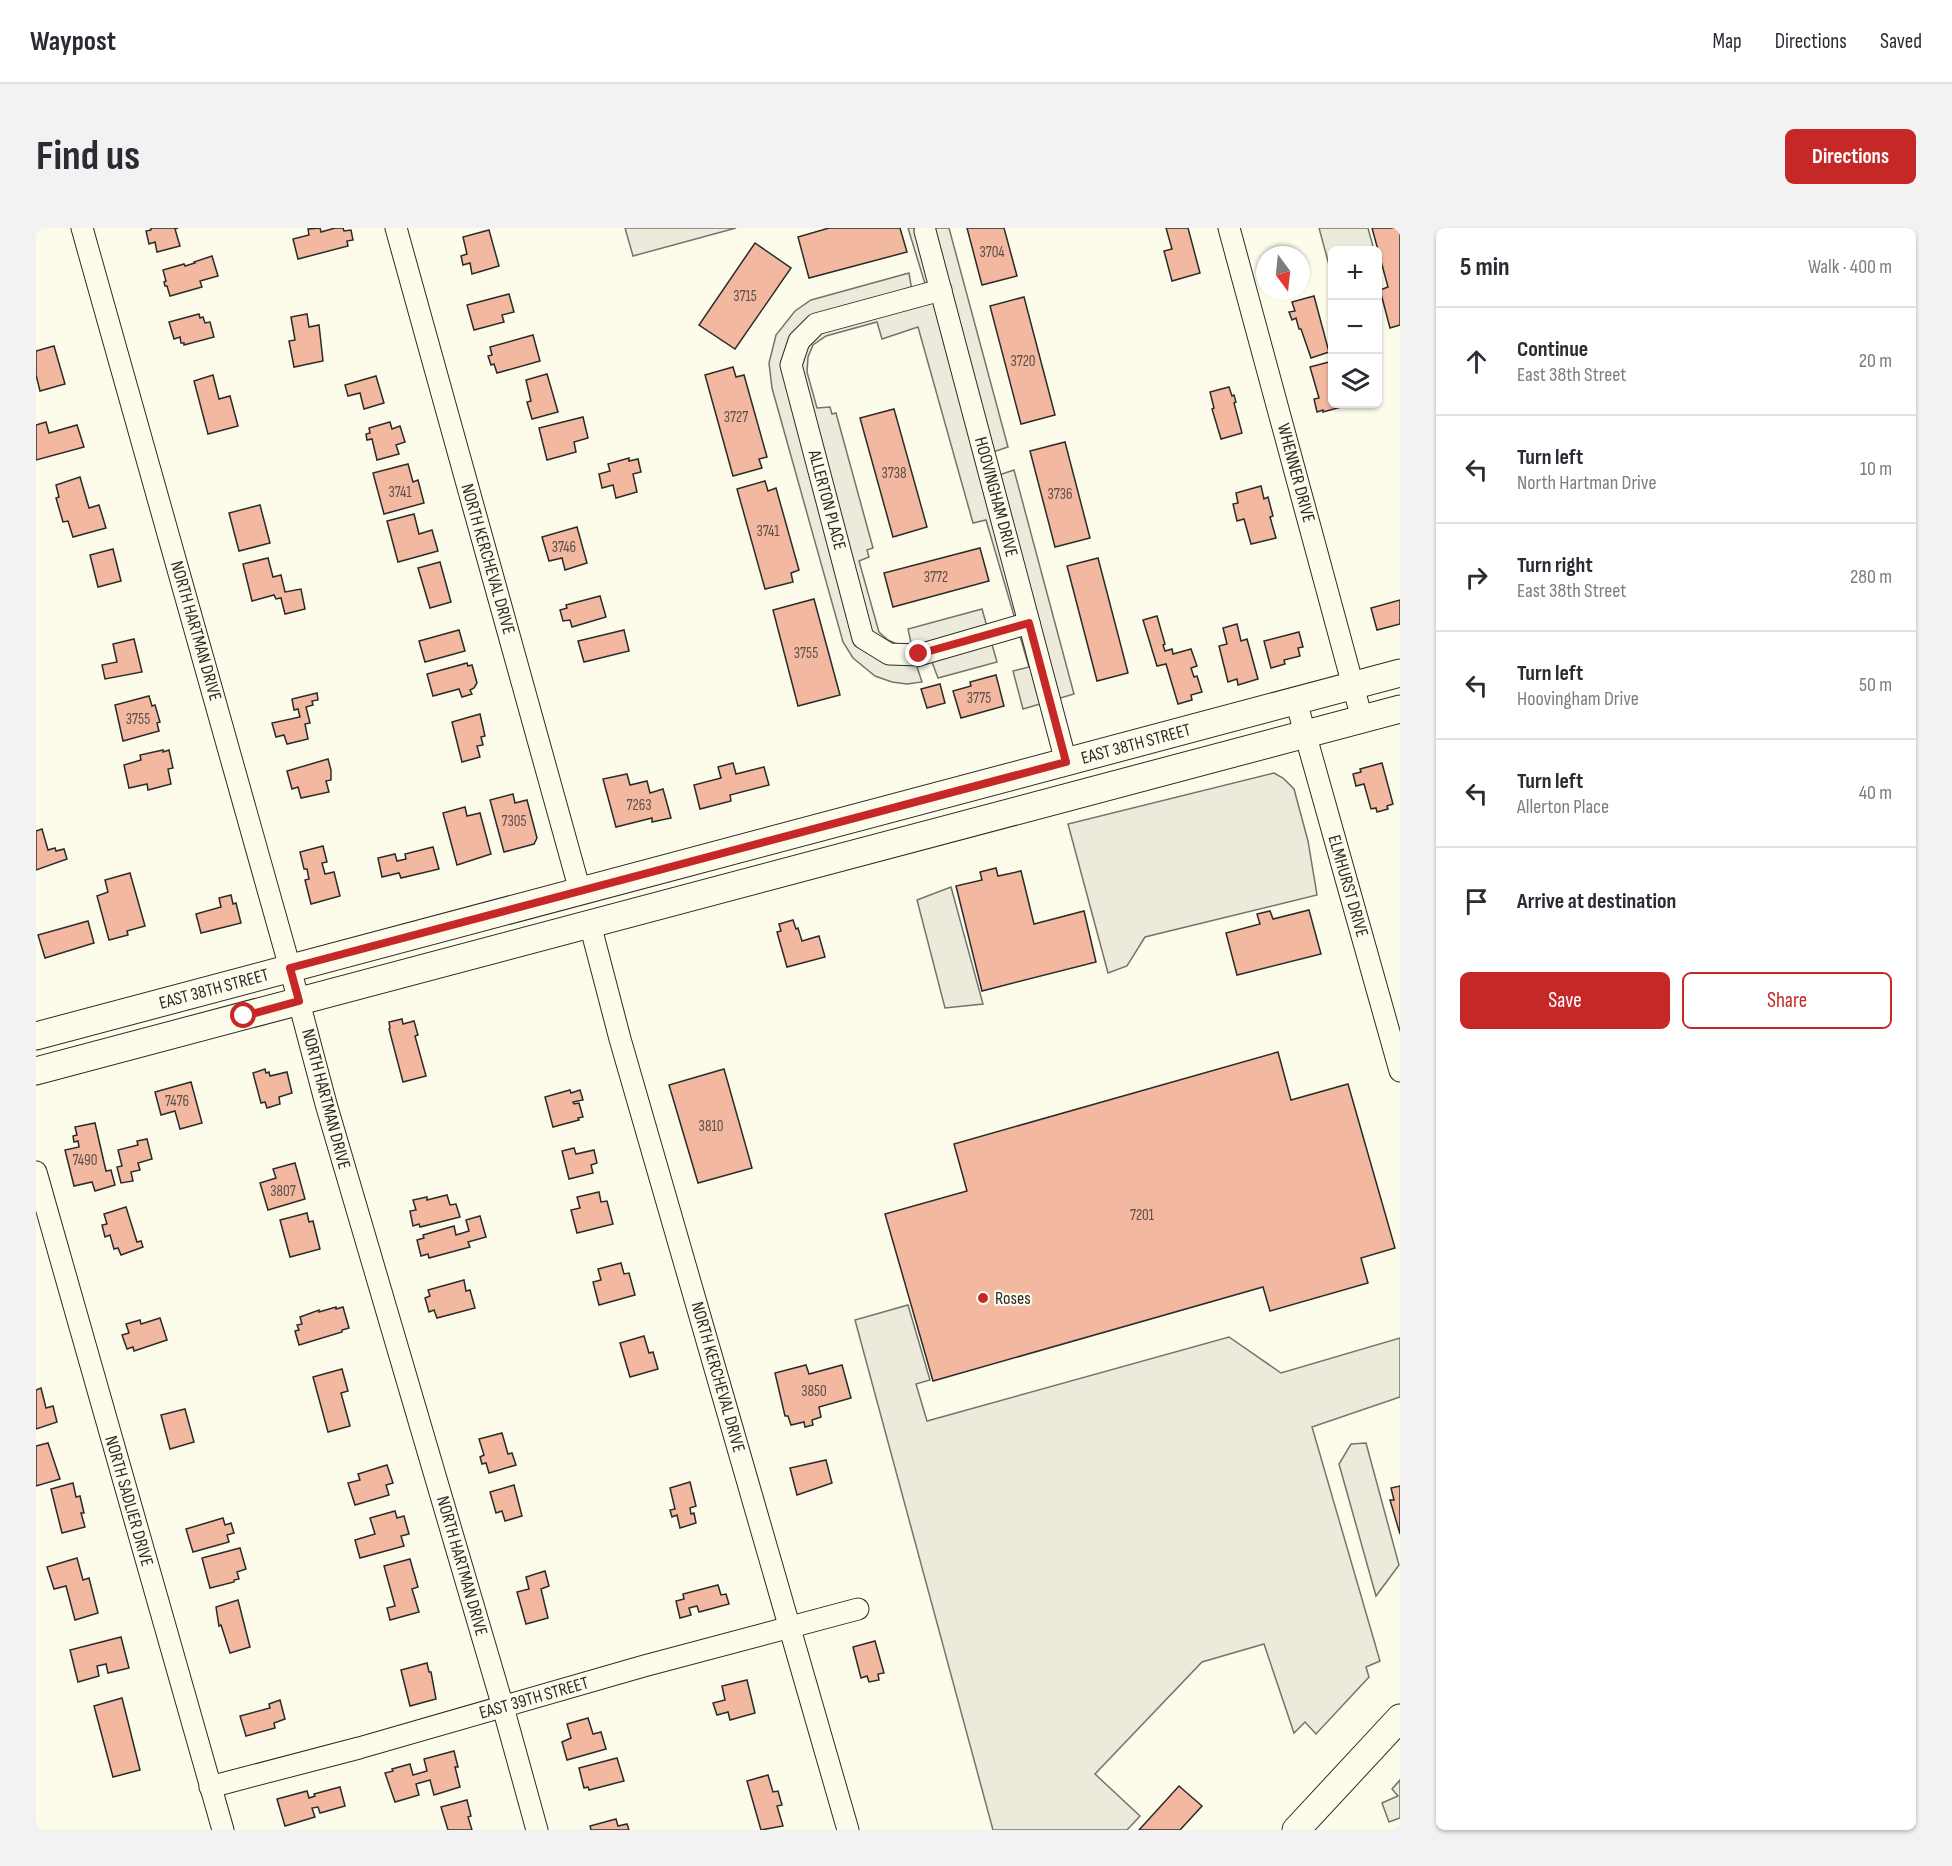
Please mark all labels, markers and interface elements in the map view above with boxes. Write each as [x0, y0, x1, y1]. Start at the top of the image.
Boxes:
text: Waypost [30, 25, 116, 58]
text: Map [1712, 29, 1742, 54]
text: Directions [1775, 29, 1847, 54]
text: Saved [1880, 29, 1922, 54]
button: Directions [1785, 129, 1916, 184]
text: Find us [36, 131, 140, 182]
house number: 3704 [979, 243, 1005, 262]
north arrow [1256, 246, 1310, 300]
map controls [1328, 246, 1382, 408]
button: + [1328, 246, 1382, 300]
text: 5 min [1460, 252, 1510, 283]
text: Walk · 400 m [1808, 255, 1892, 279]
house number: 3715 [733, 287, 757, 306]
button: − [1328, 300, 1382, 354]
text: Continue [1517, 336, 1588, 363]
icon: ahead [1460, 345, 1493, 378]
text: 20 m [1859, 349, 1892, 373]
house number: 3720 [1010, 352, 1036, 371]
button: layers [1328, 354, 1382, 408]
text: East 38th Street [1517, 363, 1626, 387]
house number: 3727 [724, 408, 748, 427]
street label: WHENNER DRIVE [1273, 421, 1319, 525]
street label: HOOVINGHAM DRIVE [970, 435, 1022, 559]
text: Turn left [1517, 444, 1583, 471]
street label: ALLERTON PLACE [803, 447, 850, 552]
icon: left [1460, 453, 1493, 486]
text: 10 m [1860, 457, 1892, 481]
house number: 3738 [881, 464, 907, 483]
text: North Hartman Drive [1517, 471, 1656, 495]
street label: NORTH KERCHEVAL DRIVE [456, 481, 520, 637]
house number: 3741 [388, 483, 412, 502]
house number: 3736 [1047, 485, 1073, 504]
house number: 3741 [756, 522, 780, 541]
house number: 3746 [552, 538, 576, 557]
text: Turn right [1517, 552, 1593, 579]
street label: NORTH HARTMAN DRIVE [166, 559, 226, 703]
icon: right [1460, 561, 1493, 594]
text: 280 m [1850, 565, 1892, 589]
house number: 3772 [924, 568, 948, 587]
text: East 38th Street [1517, 579, 1626, 603]
route end [905, 640, 931, 666]
house number: 3755 [794, 644, 818, 663]
text: Turn left [1517, 660, 1583, 687]
icon: left [1460, 669, 1493, 702]
text: 50 m [1859, 673, 1892, 697]
text: Hoovingham Drive [1517, 687, 1639, 711]
house number: 3775 [967, 689, 991, 708]
house number: 3755 [126, 710, 150, 729]
street label: EAST 38TH STREET [1079, 719, 1193, 769]
text: Turn left [1517, 768, 1583, 795]
icon: left [1460, 777, 1493, 810]
text: 40 m [1859, 781, 1892, 805]
text: Allerton Place [1517, 795, 1609, 819]
house number: 7263 [626, 796, 652, 815]
house number: 7305 [501, 812, 527, 831]
street label: ELMHURST DRIVE [1323, 833, 1373, 939]
icon: arrive [1460, 885, 1493, 918]
text: Arrive at destination [1517, 888, 1676, 915]
street label: EAST 38TH STREET [157, 964, 271, 1014]
button: Save [1460, 972, 1670, 1029]
button: Share [1682, 972, 1892, 1029]
route start [230, 1002, 256, 1028]
street label: NORTH HARTMAN DRIVE [297, 1027, 355, 1171]
house number: 7476 [165, 1092, 189, 1111]
house number: 3810 [699, 1117, 723, 1136]
house number: 7490 [73, 1151, 97, 1170]
house number: 3807 [270, 1182, 296, 1201]
house number: 7201 [1130, 1206, 1155, 1225]
place label: Roses [995, 1288, 1031, 1309]
marker: Roses [976, 1291, 990, 1305]
street label: NORTH KERCHEVAL DRIVE [686, 1299, 750, 1455]
house number: 3850 [801, 1382, 827, 1401]
street label: NORTH SADLIER DRIVE [100, 1433, 158, 1569]
street label: NORTH HARTMAN DRIVE [432, 1494, 492, 1638]
street label: EAST 39TH STREET [477, 1672, 591, 1724]

